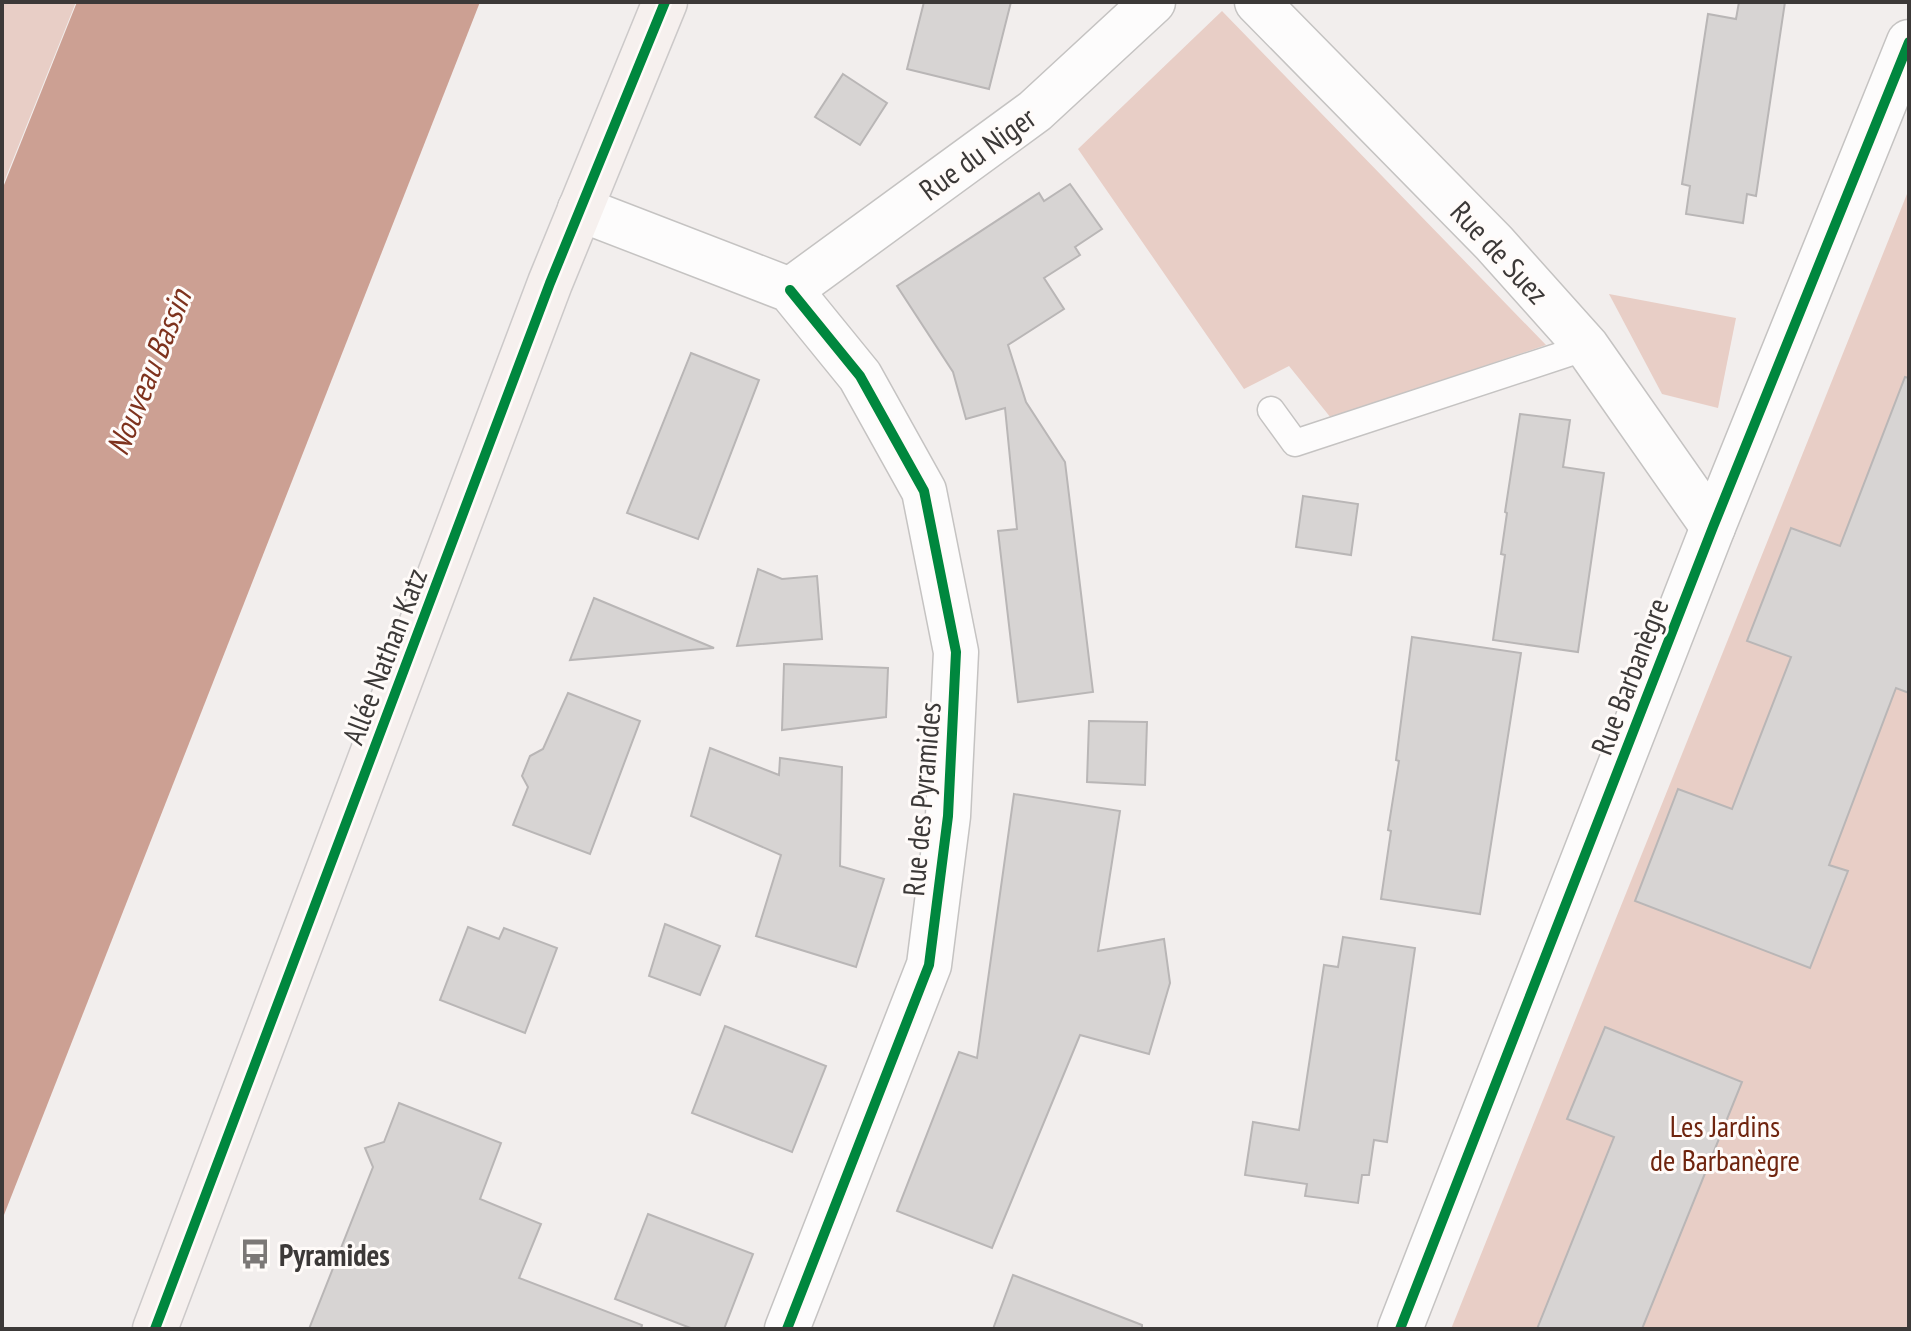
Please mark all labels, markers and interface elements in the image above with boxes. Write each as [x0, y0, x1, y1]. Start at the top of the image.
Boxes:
street label: Rue du Niger [911, 97, 1044, 208]
street label: Rue de Suez [1443, 192, 1557, 312]
water label: Nouveau Bassin [96, 281, 201, 461]
street label: Allée Nathan Katz [333, 562, 435, 750]
street label: Rue Barbanègre [1581, 592, 1677, 760]
street label: Rue des Pyramides [893, 700, 949, 898]
park label: Les Jardins de Barbanègre [1650, 1106, 1800, 1179]
place label: Pyramides [279, 1235, 390, 1274]
bus stop icon: Pyramides [238, 1237, 272, 1271]

